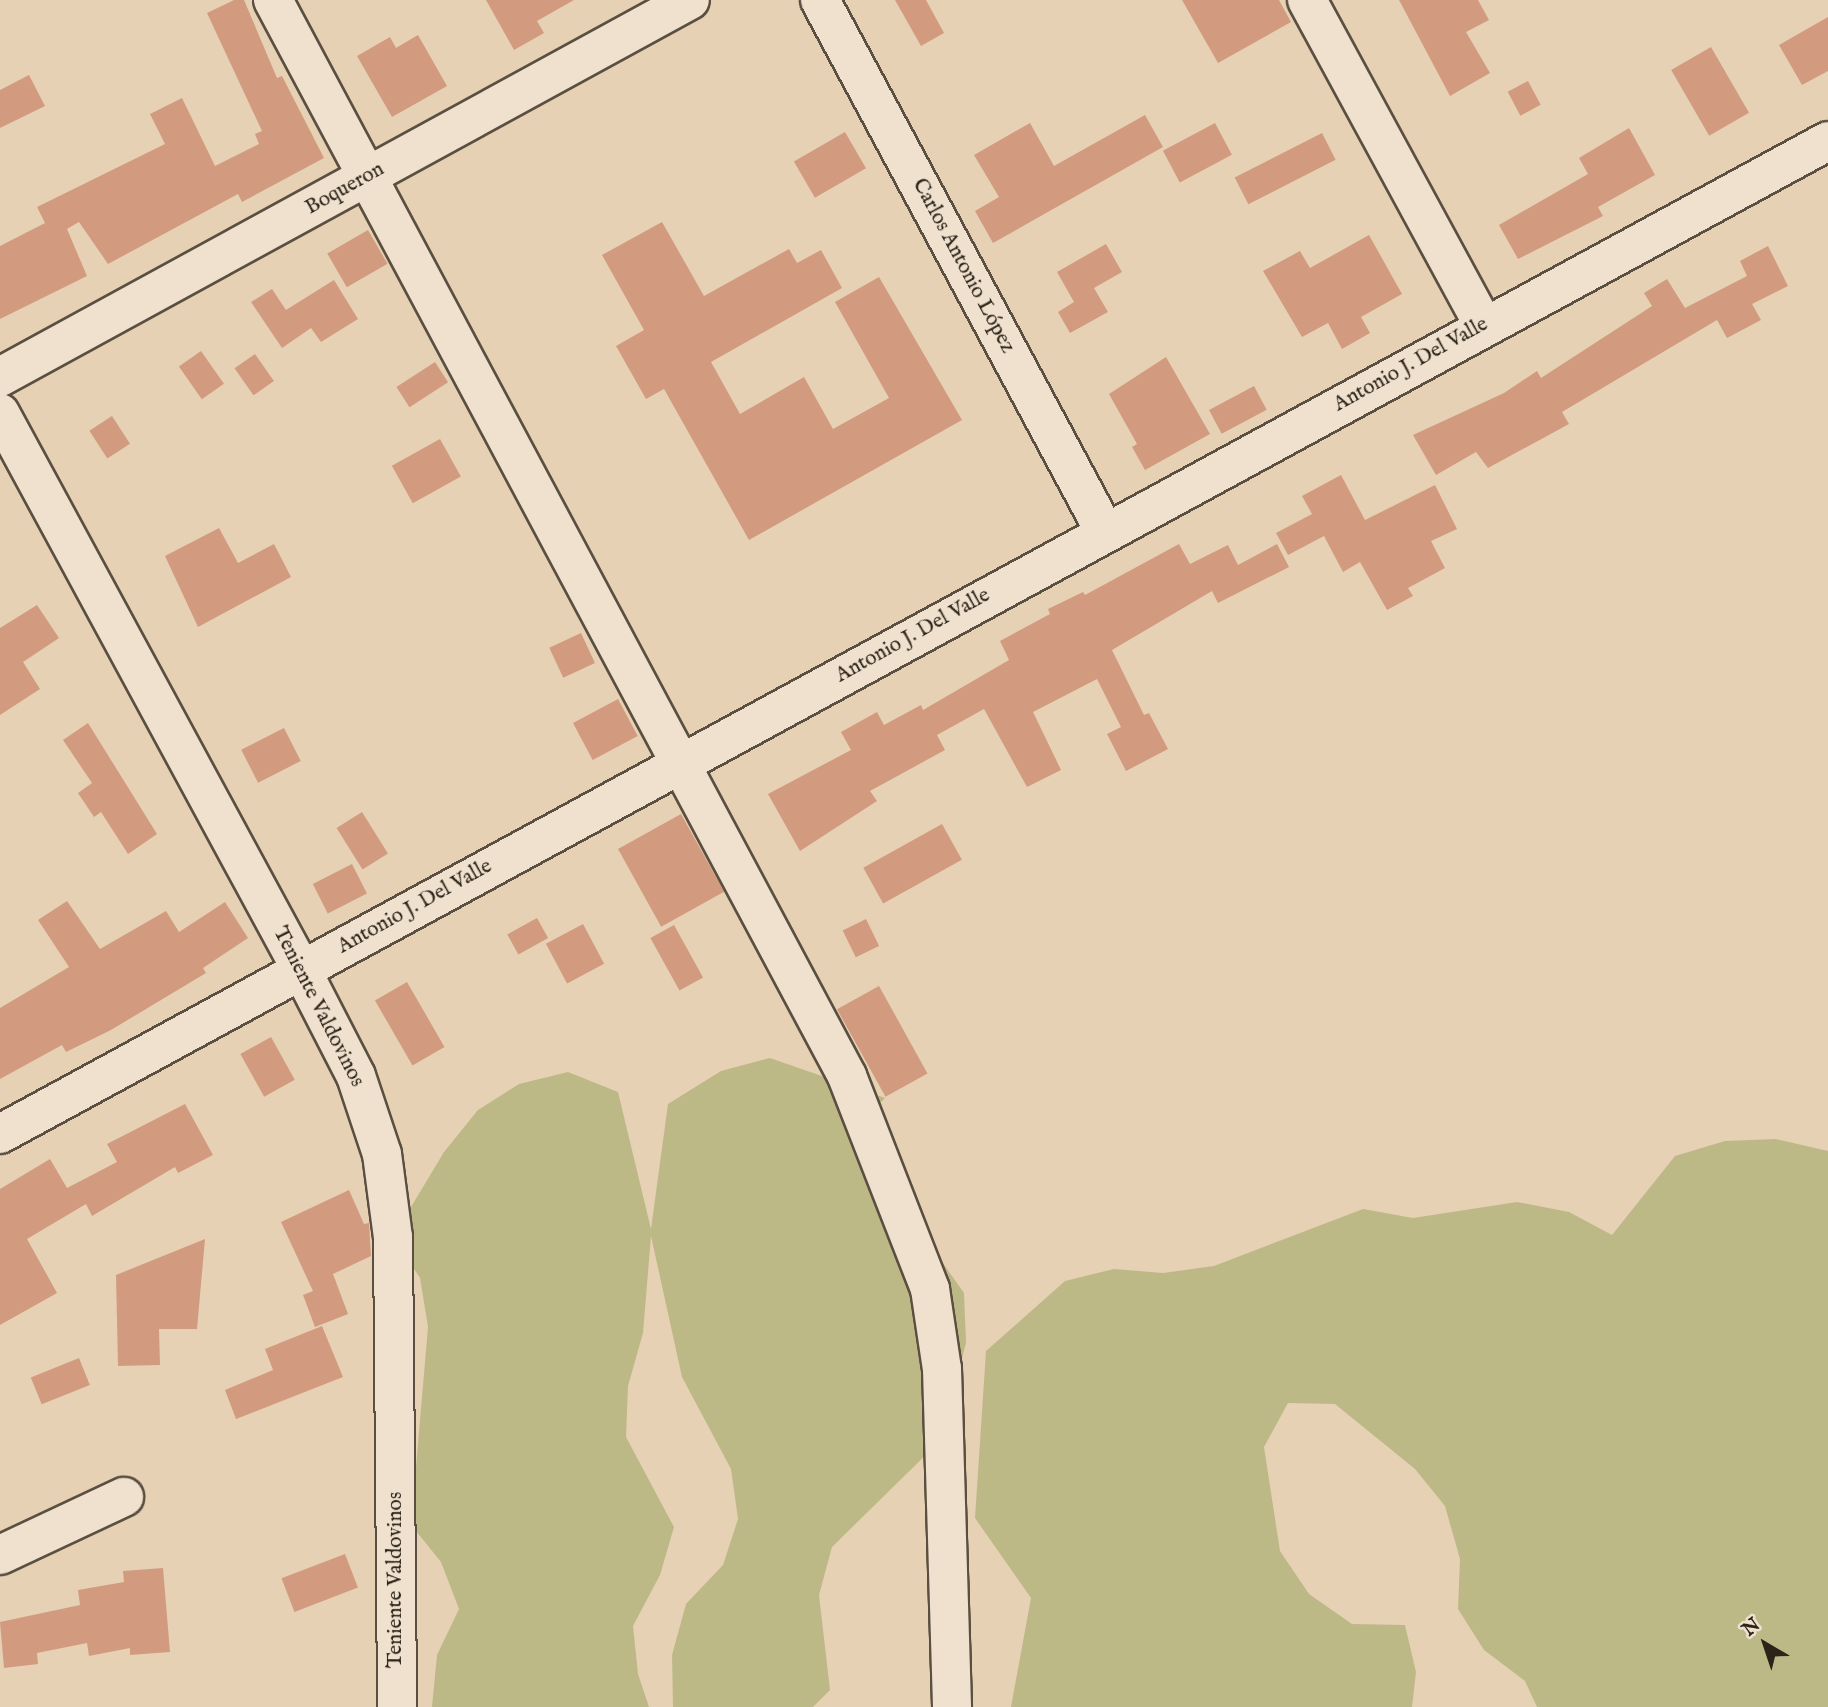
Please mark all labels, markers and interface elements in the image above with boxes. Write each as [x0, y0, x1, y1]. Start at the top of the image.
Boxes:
street label: Boqueron [301, 157, 389, 221]
street label: Carlos Antonio López [906, 174, 1020, 358]
street label: Antonio J. Del Valle [1329, 312, 1493, 418]
street label: Antonio J. Del Valle [831, 583, 995, 689]
street label: Antonio J. Del Valle [333, 854, 497, 960]
street label: Teniente Valdovinos [267, 923, 369, 1091]
street label: Teniente Valdovinos [383, 1492, 409, 1668]
north arrow [1730, 1609, 1800, 1679]
text: N [1738, 1613, 1766, 1642]

